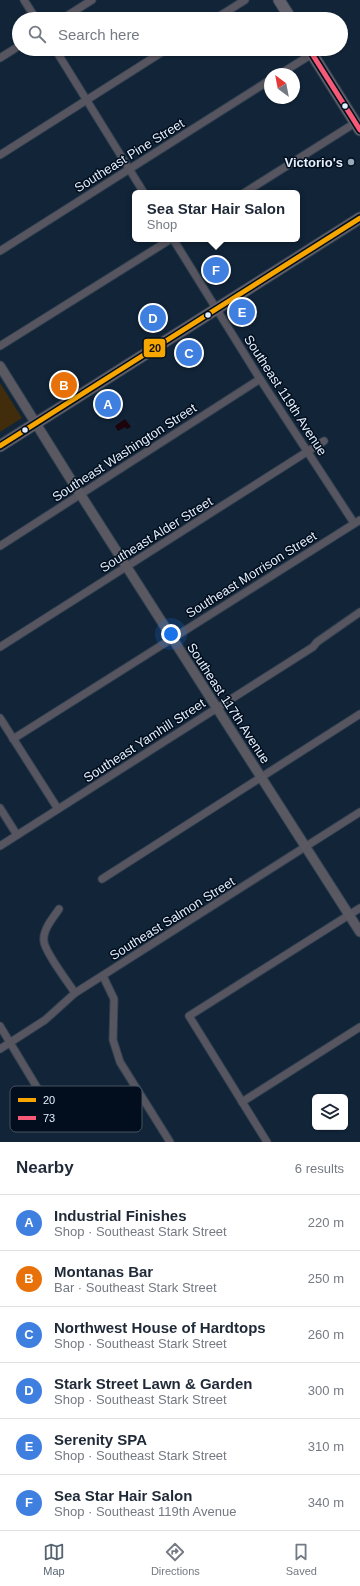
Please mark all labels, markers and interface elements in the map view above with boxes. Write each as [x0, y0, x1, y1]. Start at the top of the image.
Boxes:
search box [12, 12, 348, 56]
icon: search [26, 23, 48, 45]
text: Search here [58, 26, 140, 43]
north arrow [264, 68, 300, 104]
unlabelled marker [340, 101, 350, 111]
street label: Southeast Pine Street [72, 115, 187, 195]
place label: Victorio's [285, 155, 343, 170]
marker: Victorio's [346, 157, 356, 167]
popup [132, 190, 300, 242]
text: Sea Star Hair Salon [147, 200, 285, 217]
text: Shop [147, 217, 177, 232]
pin: F [203, 255, 229, 285]
pin: E [229, 297, 255, 327]
pin: D [140, 303, 166, 333]
unlabelled marker [203, 310, 213, 320]
street label: Southeast 119th Avenue [241, 332, 330, 458]
line badge: 20 [143, 338, 166, 358]
pin: C [176, 338, 202, 368]
text: 20 [149, 342, 161, 354]
pin: B [51, 370, 77, 400]
pin: A [95, 389, 121, 419]
street label: Southeast Washington Street [49, 400, 199, 505]
unlabelled marker [20, 425, 30, 435]
street label: Southeast Alder Street [97, 493, 216, 575]
street label: Southeast Morrison Street [183, 528, 320, 621]
your location [161, 624, 181, 644]
street label: Southeast 117th Avenue [184, 640, 273, 766]
street label: Southeast Yamhill Street [81, 695, 208, 785]
street label: Southeast Salmon Street [107, 874, 238, 963]
legend [10, 1086, 142, 1132]
text: 20 [43, 1094, 55, 1106]
map controls [312, 1094, 348, 1130]
button: layers [312, 1094, 348, 1130]
text: 73 [43, 1112, 55, 1124]
text: Nearby [16, 1158, 74, 1177]
text: 6 results [295, 1161, 344, 1176]
text: Industrial Finishes [54, 1207, 187, 1224]
text: A [24, 1215, 34, 1230]
text: 220 m [308, 1215, 344, 1230]
text: Shop · Southeast Stark Street [54, 1224, 227, 1239]
text: Montanas Bar [54, 1263, 153, 1280]
text: B [24, 1271, 34, 1286]
text: 250 m [308, 1271, 344, 1286]
text: Bar · Southeast Stark Street [54, 1280, 217, 1295]
text: Northwest House of Hardtops [54, 1319, 266, 1336]
text: C [24, 1327, 34, 1342]
text: 260 m [308, 1327, 344, 1342]
text: Shop · Southeast Stark Street [54, 1336, 227, 1351]
text: Stark Street Lawn & Garden [54, 1375, 252, 1392]
text: D [24, 1383, 34, 1398]
text: 300 m [308, 1383, 344, 1398]
text: Shop · Southeast Stark Street [54, 1392, 227, 1407]
text: Serenity SPA [54, 1431, 147, 1448]
text: E [25, 1439, 33, 1454]
text: 310 m [308, 1439, 344, 1454]
text: Shop · Southeast Stark Street [54, 1448, 227, 1463]
text: Sea Star Hair Salon [54, 1487, 192, 1504]
text: F [25, 1495, 33, 1510]
text: 340 m [308, 1495, 344, 1510]
text: Shop · Southeast 119th Avenue [54, 1504, 236, 1519]
tab: Map [43, 1541, 65, 1577]
tab: Directions [151, 1541, 200, 1577]
tab: Saved [286, 1541, 317, 1577]

